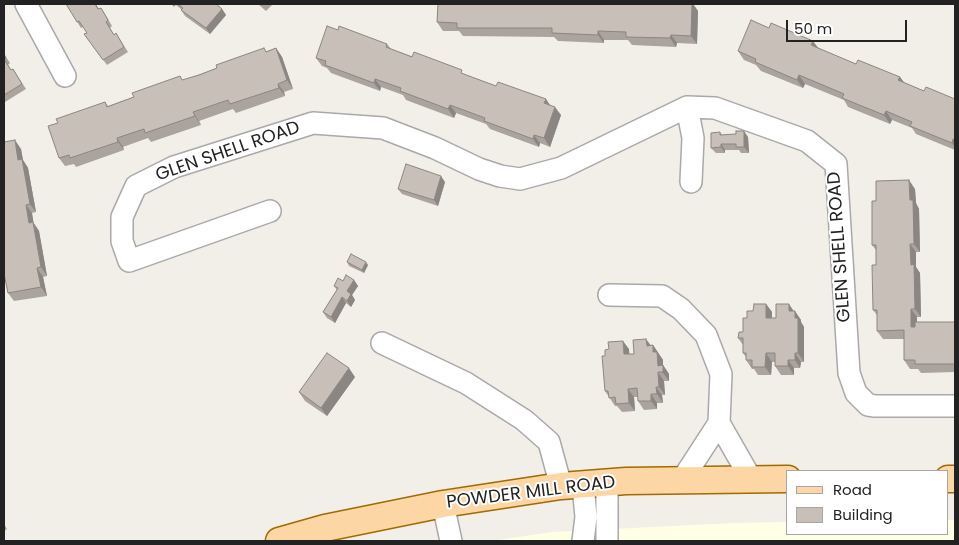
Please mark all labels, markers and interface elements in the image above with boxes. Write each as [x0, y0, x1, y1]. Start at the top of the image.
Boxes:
scale bar [789, 10, 910, 42]
text: 50 m [794, 18, 832, 39]
street label: GLEN SHELL ROAD [153, 117, 303, 187]
street label: GLEN SHELL ROAD [824, 171, 856, 323]
legend [786, 470, 949, 535]
street label: POWDER MILL ROAD [445, 472, 617, 514]
text: Road [833, 479, 872, 500]
text: Building [833, 504, 893, 525]

